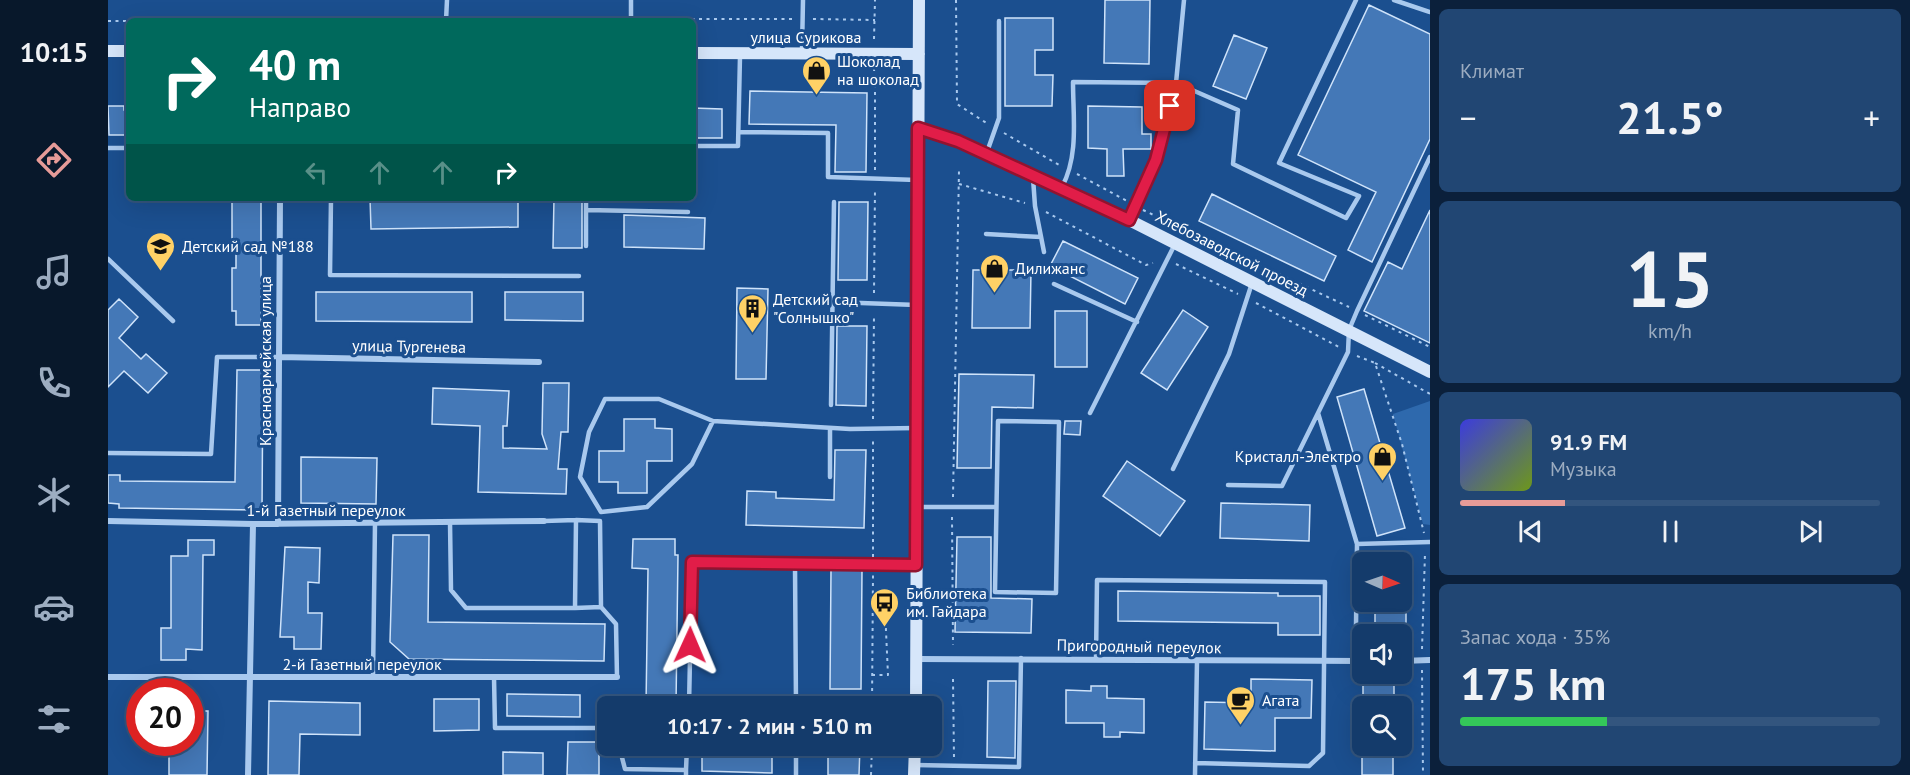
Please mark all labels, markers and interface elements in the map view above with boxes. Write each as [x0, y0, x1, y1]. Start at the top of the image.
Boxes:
street label: улица Сурикова [751, 27, 861, 47]
text: 10:15 [20, 35, 88, 69]
text: 40 m [249, 37, 341, 92]
icon: right [150, 42, 228, 120]
place label: Шоколад на шоколад [837, 51, 919, 89]
shop icon: Шоколад на шоколад [800, 54, 832, 96]
text: Климат [1460, 58, 1524, 84]
pin [1144, 80, 1195, 131]
text: 21.5° [1616, 88, 1724, 146]
icon: arrive [1153, 89, 1186, 122]
text: Направо [249, 90, 351, 124]
text: − [1460, 96, 1477, 139]
text: + [1863, 96, 1880, 139]
icon: directions [33, 139, 75, 181]
icon: left [300, 156, 333, 189]
icon: ahead [363, 156, 396, 189]
icon: ahead [426, 156, 459, 189]
icon: right [489, 156, 522, 189]
street label: Хлебозаводской проезд [1152, 206, 1312, 300]
text: 15 [1626, 228, 1714, 329]
school or university icon: Детский сад №188 [145, 230, 177, 272]
place label: Детский сад №188 [182, 236, 314, 256]
icon: music [33, 251, 75, 293]
shop icon: Дилижанс [978, 252, 1010, 294]
place label: Дилижанс [1015, 258, 1086, 278]
street label: Красноармейская улица [255, 276, 275, 446]
place label: Детский сад "Солнышко" [773, 289, 858, 327]
building icon: Детский сад "Солнышко" [736, 292, 768, 334]
text: km/h [1648, 318, 1692, 344]
street label: улица Тургенева [352, 335, 466, 357]
icon: phone [33, 362, 75, 404]
text: 91.9 FM [1550, 428, 1627, 456]
shop icon: Кристалл-Электро [1366, 440, 1398, 482]
place label: Кристалл-Электро [1235, 446, 1361, 466]
text: Музыка [1550, 456, 1617, 482]
icon: climate [33, 474, 75, 516]
street label: 1-й Газетный переулок [246, 500, 406, 520]
icon: previous [1514, 515, 1547, 548]
icon: pause [1654, 515, 1687, 548]
icon: next [1794, 515, 1827, 548]
north arrow [1352, 552, 1412, 612]
map controls [1352, 552, 1412, 756]
place label: Библиотека им. Гайдара [906, 583, 987, 621]
icon: car [33, 586, 75, 628]
bus stop icon: Библиотека им. Гайдара [869, 586, 901, 628]
position arrow [658, 613, 722, 677]
button: sound [1352, 624, 1412, 684]
text: Запас хода · 35% [1460, 624, 1610, 650]
street label: Пригородный переулок [1056, 635, 1222, 657]
street label: 2-й Газетный переулок [282, 654, 442, 674]
text: 175 km [1460, 654, 1606, 712]
speed limit sign: 20 [126, 678, 204, 756]
cafe icon: Агата [1225, 684, 1257, 726]
place label: Агата [1262, 690, 1300, 710]
button: search [1352, 696, 1412, 756]
icon: filters [33, 698, 75, 740]
text: 10:17 · 2 мин · 510 m [667, 712, 872, 740]

